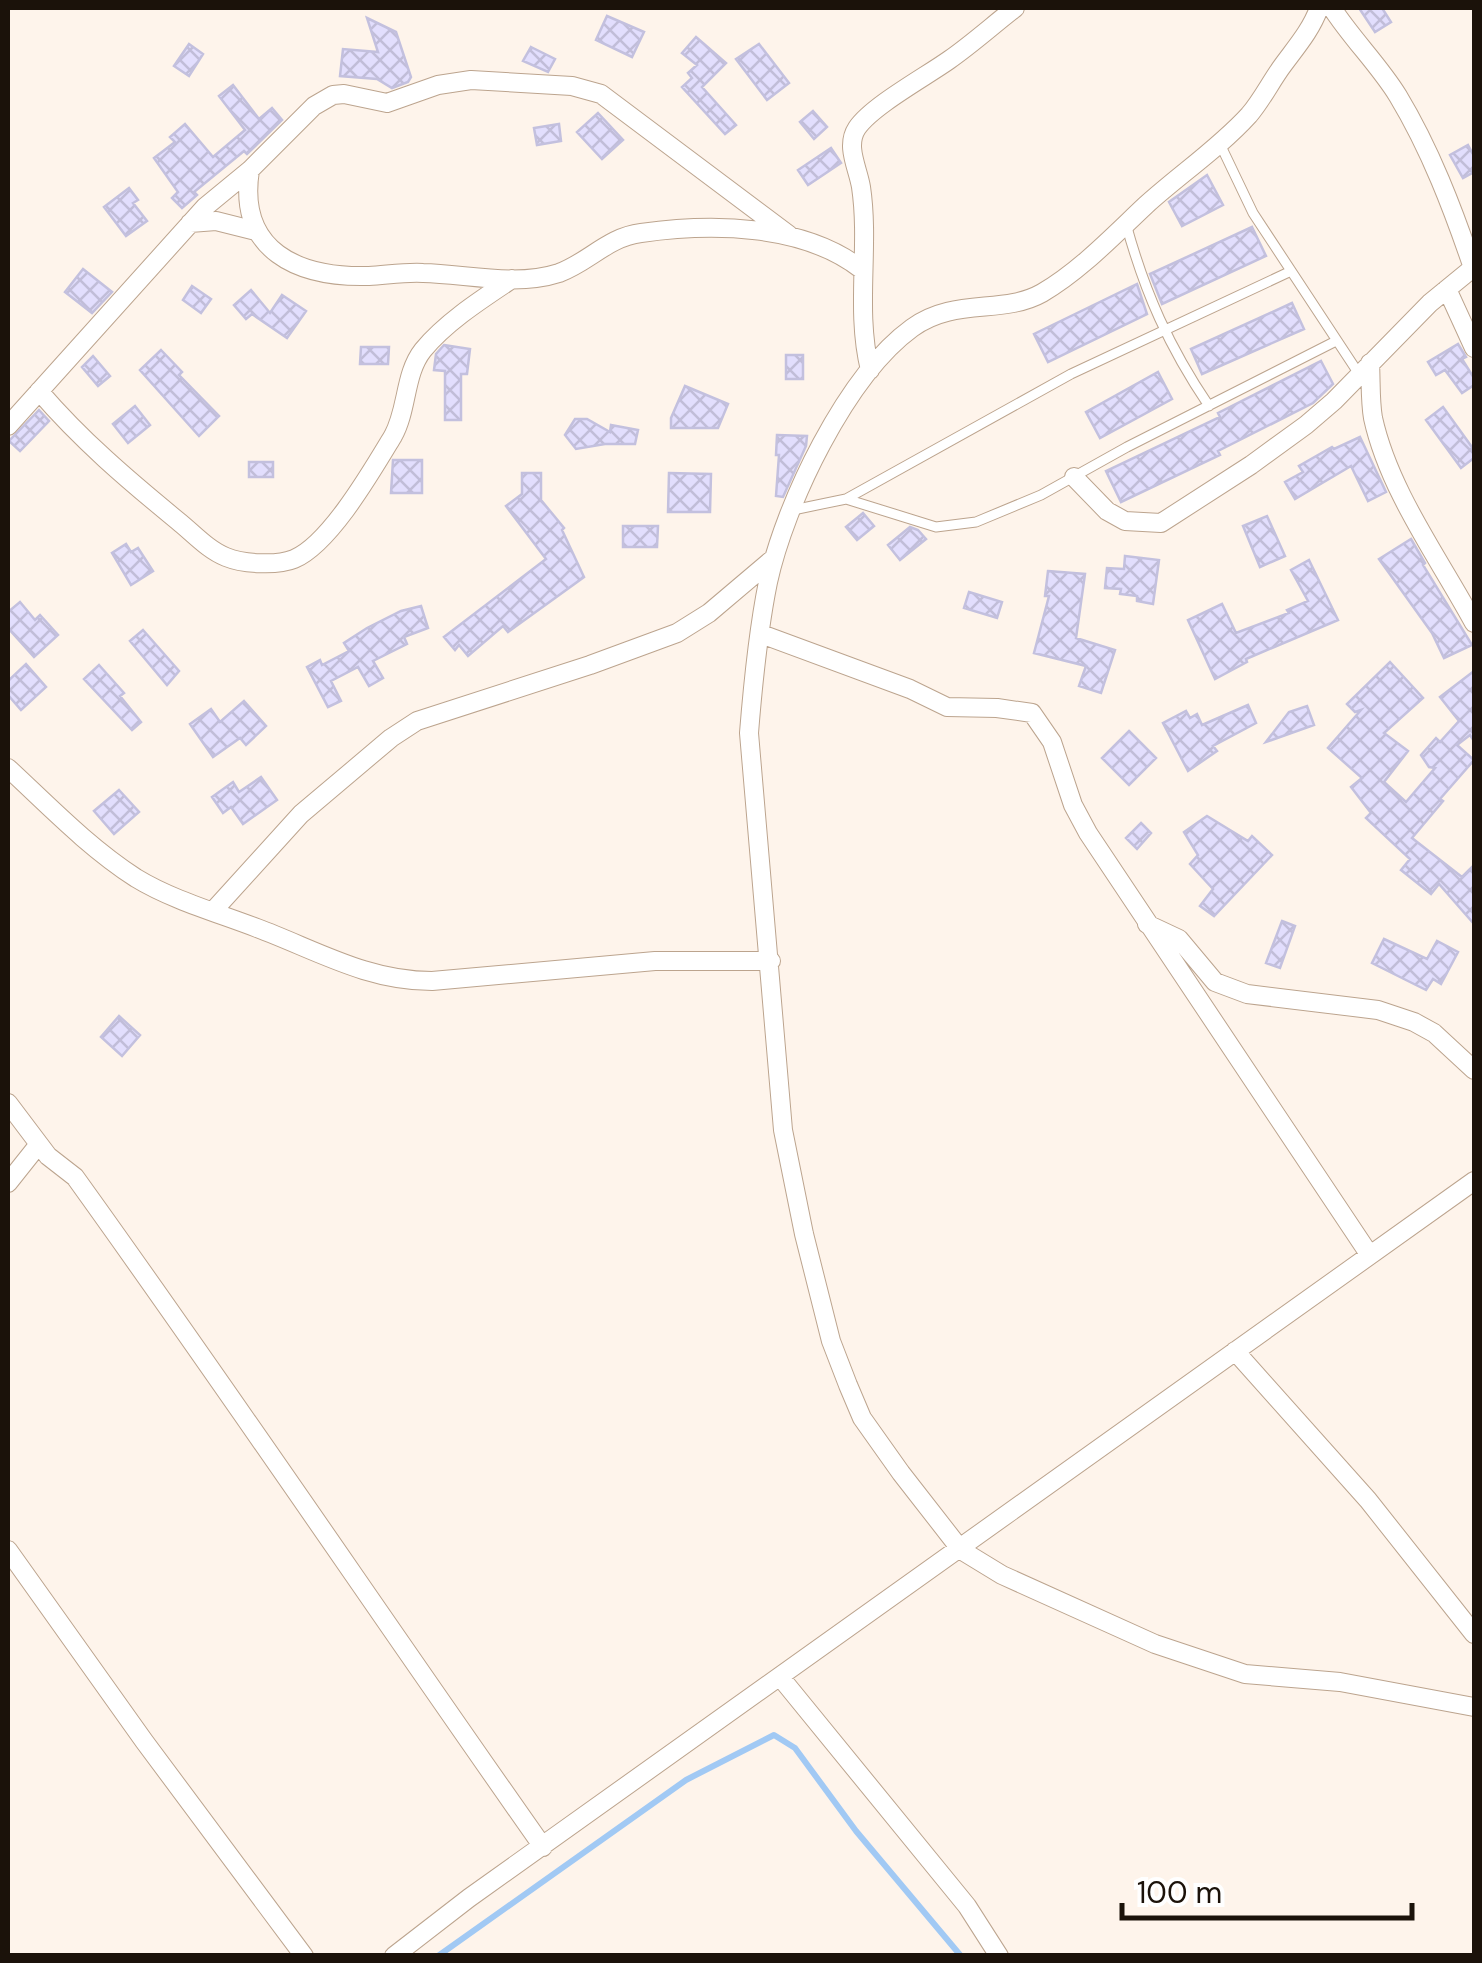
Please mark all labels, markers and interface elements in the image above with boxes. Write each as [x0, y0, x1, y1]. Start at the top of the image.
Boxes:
scale bar [1122, 1858, 1412, 1920]
text: 100 m [1137, 1873, 1222, 1912]

